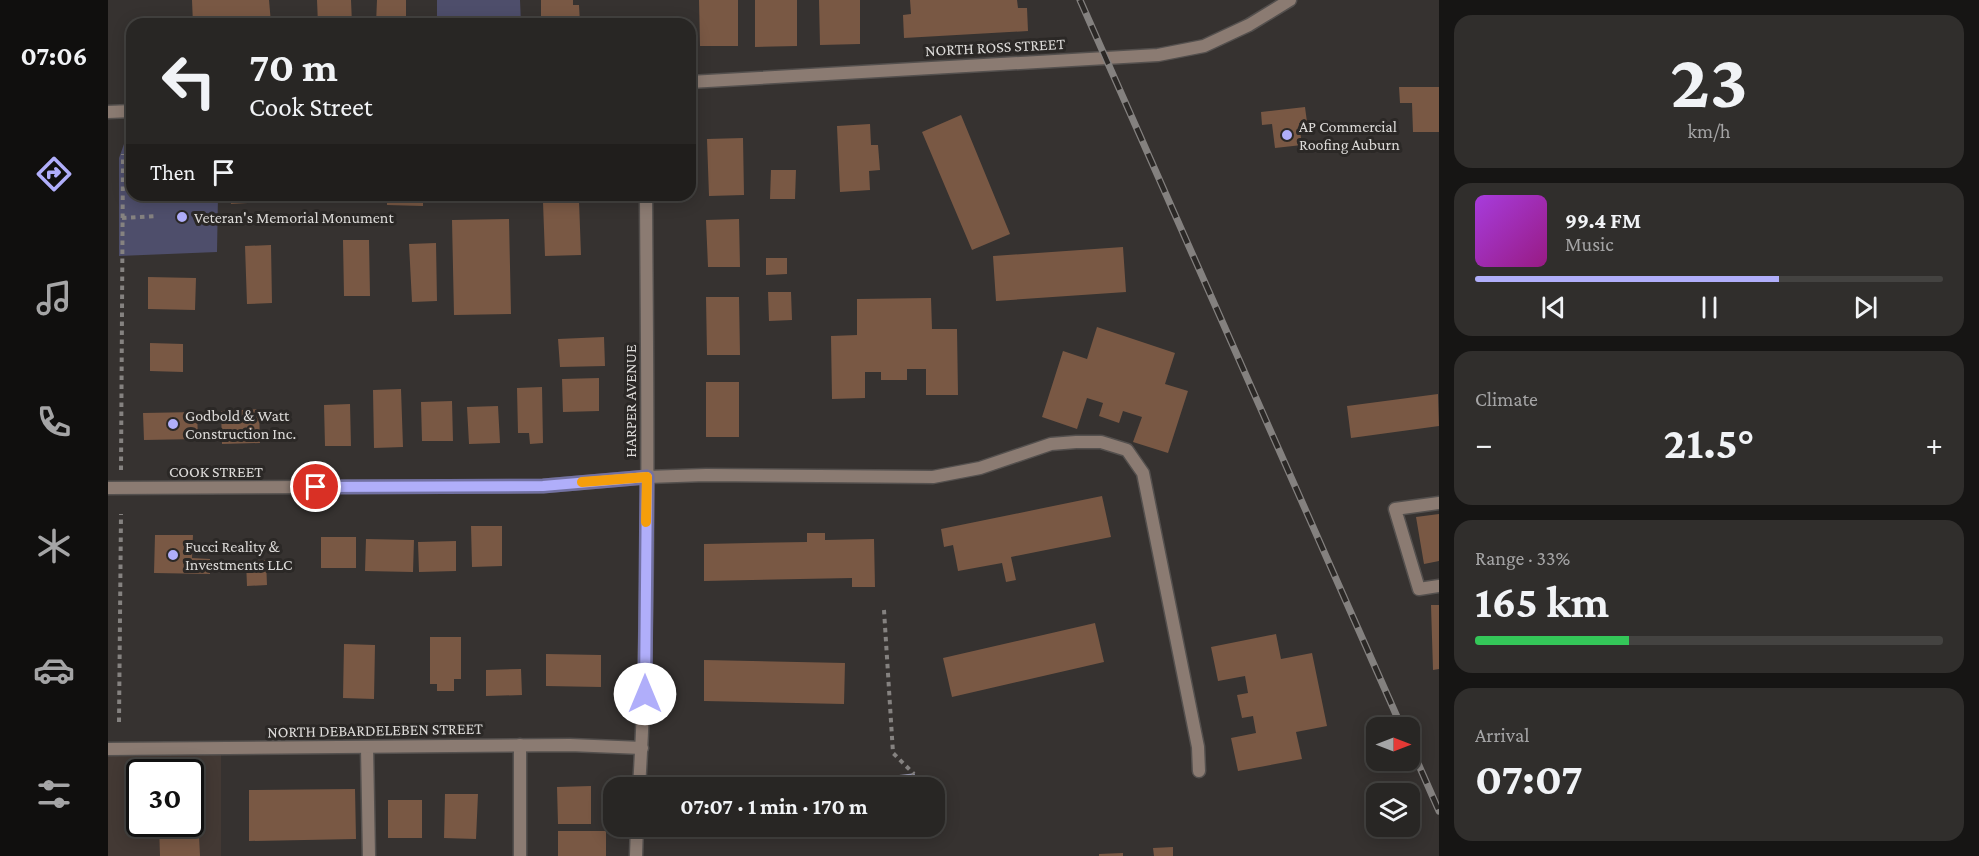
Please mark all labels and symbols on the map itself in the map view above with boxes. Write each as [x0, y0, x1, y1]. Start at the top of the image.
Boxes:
street label: NORTH ROSS STREET [924, 35, 1066, 59]
place label: AP Commercial Roofing Auburn [1299, 118, 1400, 154]
marker: AP Commercial Roofing Auburn [1280, 128, 1294, 142]
place label: Veteran's Memorial Monument [194, 209, 394, 226]
marker: Veteran's Memorial Monument [175, 210, 189, 224]
street label: HARPER AVENUE [622, 344, 639, 458]
place label: Godbold & Watt Construction Inc. [185, 407, 296, 442]
marker: Godbold & Watt Construction Inc. [166, 417, 180, 431]
pin [290, 461, 341, 512]
street label: COOK STREET [169, 463, 263, 480]
place label: Fucci Reality & Investments LLC [185, 538, 292, 573]
marker: Fucci Reality & Investments LLC [166, 548, 180, 562]
position arrow [613, 662, 677, 726]
north arrow [1366, 717, 1420, 771]
street label: NORTH DEBARDELEBEN STREET [267, 720, 483, 740]
speed limit sign: 30 [126, 759, 204, 837]

